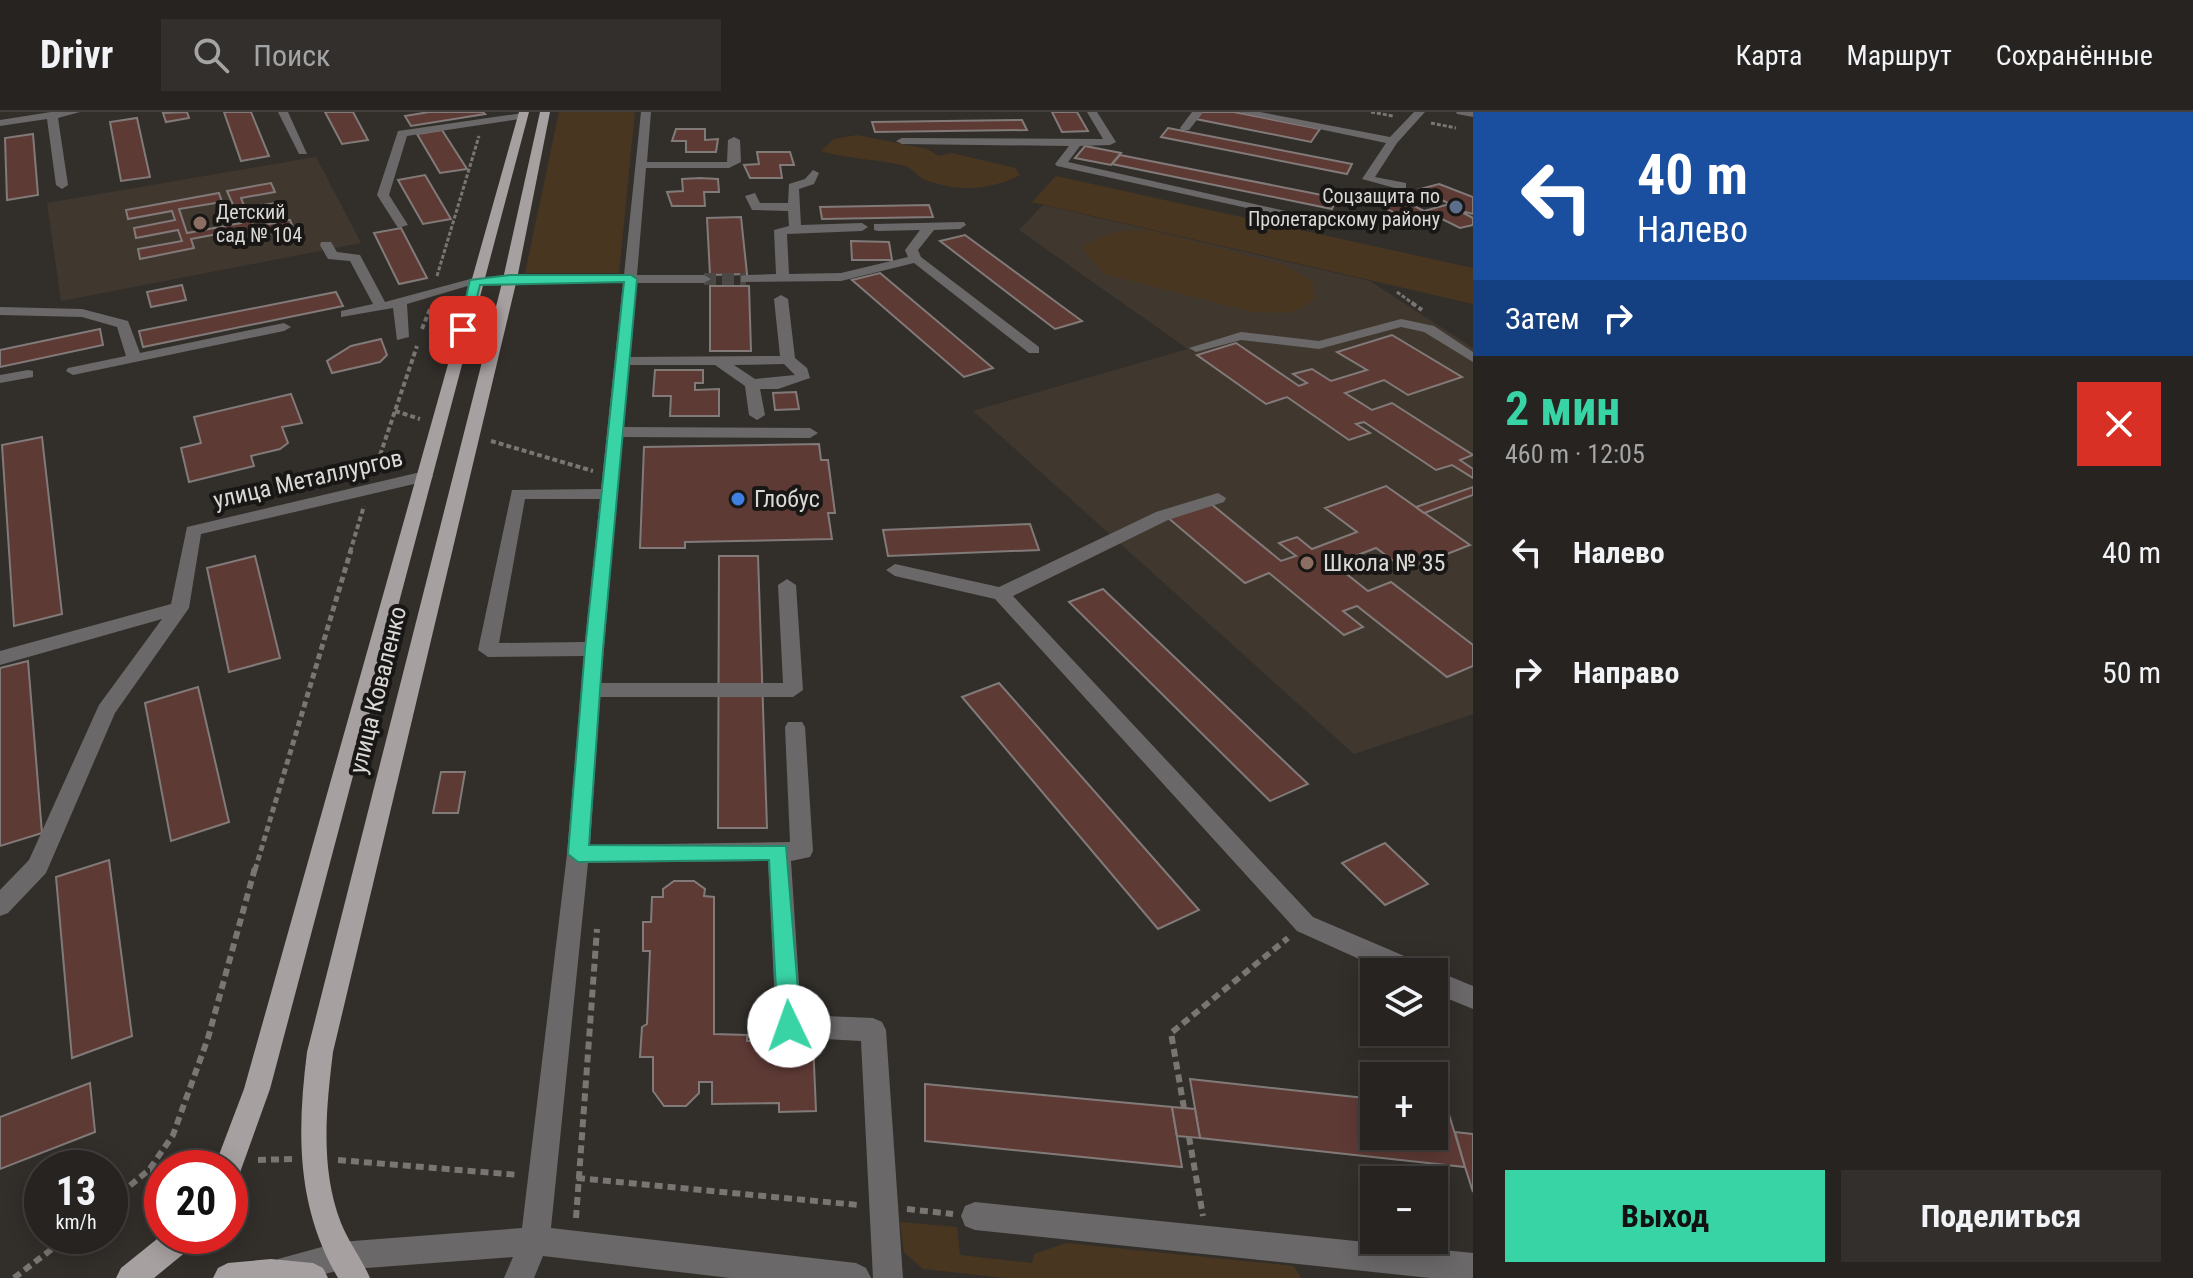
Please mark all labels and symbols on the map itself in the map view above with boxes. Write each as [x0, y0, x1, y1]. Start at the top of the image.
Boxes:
place label: Соцзащита по Пролетарскому району [1248, 184, 1440, 231]
marker: Соцзащита по Пролетарскому району [1447, 198, 1465, 216]
place label: Детский сад № 104 [216, 200, 302, 247]
marker: Детский сад № 104 [191, 214, 209, 232]
pin [429, 296, 497, 364]
street label: улица Металлургов [211, 444, 405, 514]
place label: Глобус [754, 485, 820, 513]
marker: Глобус [729, 490, 747, 508]
place label: Школа № 35 [1323, 549, 1445, 577]
marker: Школа № 35 [1298, 554, 1316, 572]
street label: улица Коваленко [344, 603, 412, 777]
position arrow [747, 984, 831, 1068]
speed limit sign: 20 [144, 1150, 248, 1254]

